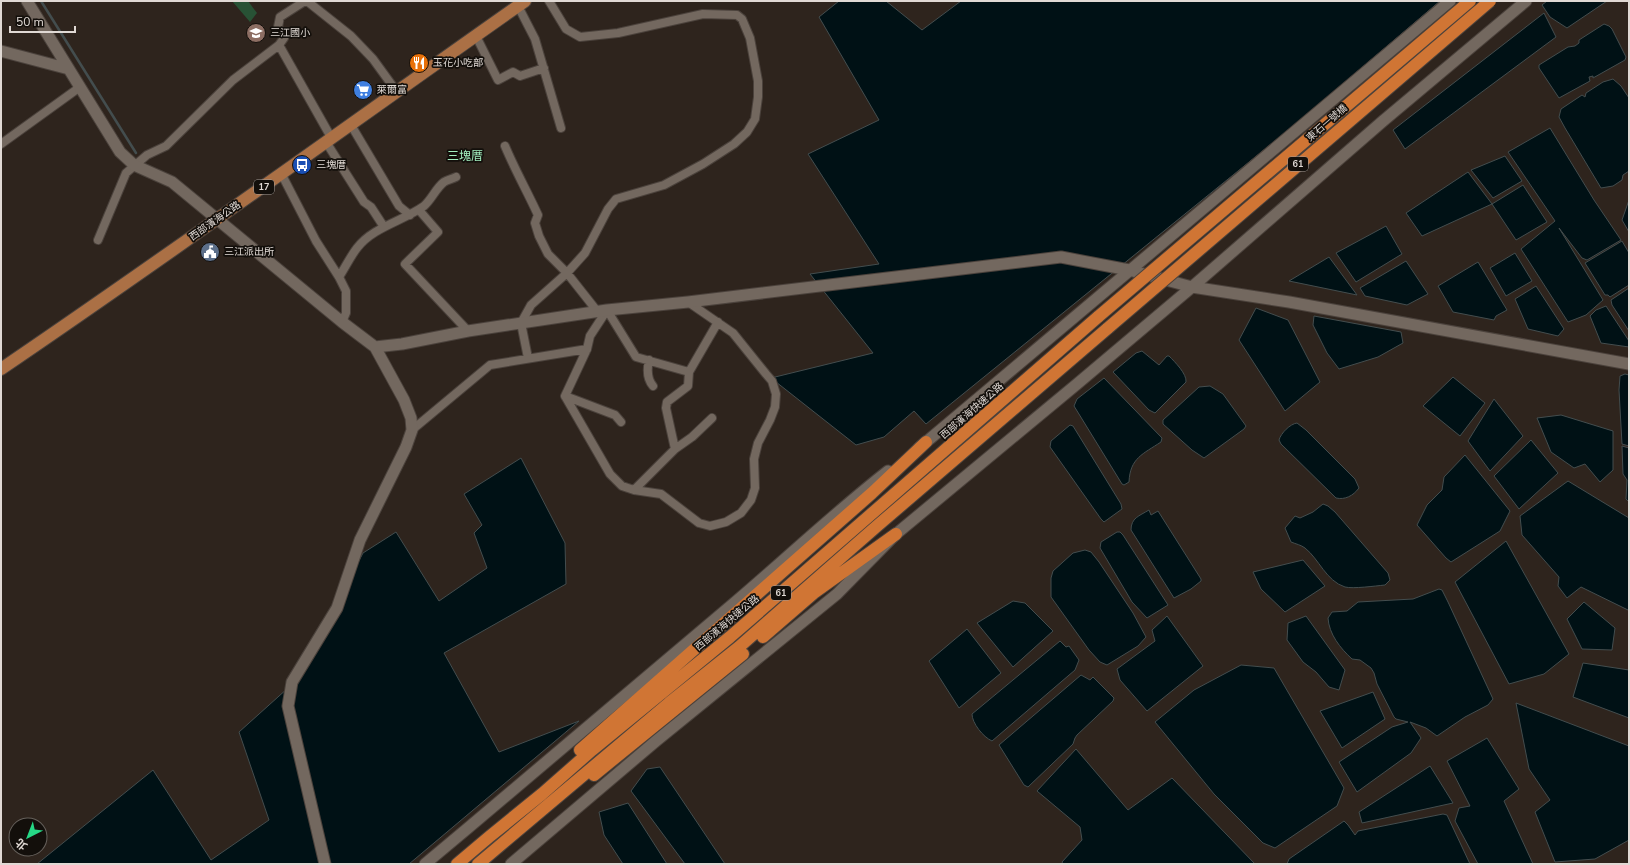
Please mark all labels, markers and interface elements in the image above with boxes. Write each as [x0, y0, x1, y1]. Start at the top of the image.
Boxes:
scale bar [10, 8, 75, 34]
text: 50 m [16, 14, 44, 30]
school or university icon: 三江國小 [245, 22, 267, 44]
place label: 三江國小 [270, 26, 310, 40]
restaurant icon: 玉花小吃部 [408, 52, 430, 74]
place label: 玉花小吃部 [433, 56, 483, 70]
supermarket icon: 萊爾富 [352, 79, 374, 101]
place label: 萊爾富 [377, 83, 407, 97]
street label: 東石一號橋 [1304, 101, 1350, 145]
district label: 三塊厝 [447, 148, 483, 164]
bus stop icon: 三塊厝 [291, 154, 313, 176]
road number: 61 [1288, 157, 1308, 171]
place label: 三塊厝 [316, 158, 346, 172]
road number: 17 [254, 180, 274, 194]
street label: 西部濱海公路 [186, 198, 244, 244]
public building icon: 三江派出所 [199, 241, 221, 263]
place label: 三江派出所 [224, 245, 274, 259]
street label: 西部濱海快速公路 [937, 379, 1007, 443]
road number: 61 [771, 586, 791, 600]
street label: 西部濱海快速公路 [692, 592, 762, 654]
north arrow [8, 817, 48, 857]
text: 北 [13, 835, 31, 853]

